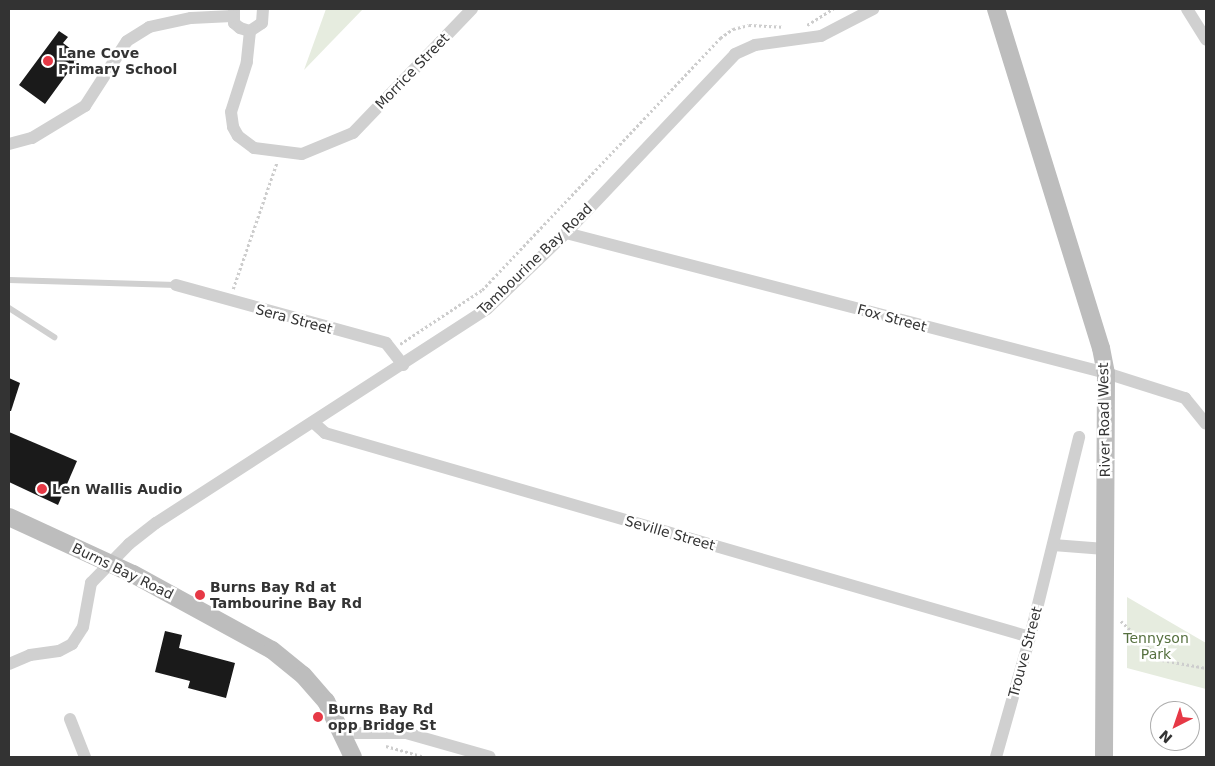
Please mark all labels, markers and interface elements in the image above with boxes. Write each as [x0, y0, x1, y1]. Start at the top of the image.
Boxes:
street label: Morrice Street [372, 30, 452, 112]
place label: Lane Cove Primary School [58, 45, 177, 78]
marker: Lane Cove Primary School [42, 55, 54, 67]
street label: Tambourine Bay Road [474, 200, 596, 318]
street label: Sera Street [254, 301, 334, 337]
street label: Fox Street [856, 301, 928, 335]
street label: River Road West [1095, 363, 1113, 477]
place label: Len Wallis Audio [52, 481, 182, 497]
marker: Len Wallis Audio [36, 483, 48, 495]
street label: Seville Street [623, 512, 717, 554]
street label: Burns Bay Road [70, 539, 176, 603]
place label: Burns Bay Rd at Tambourine Bay Rd [210, 579, 362, 612]
marker: Burns Bay Rd at Tambourine Bay Rd [194, 589, 206, 601]
street label: Trouve Street [1005, 605, 1045, 699]
park label: Tennyson Park [1123, 630, 1189, 662]
place label: Burns Bay Rd opp Bridge St [328, 701, 436, 734]
north arrow [1150, 701, 1200, 751]
marker: Burns Bay Rd opp Bridge St [312, 711, 324, 723]
text: N [1156, 727, 1175, 746]

